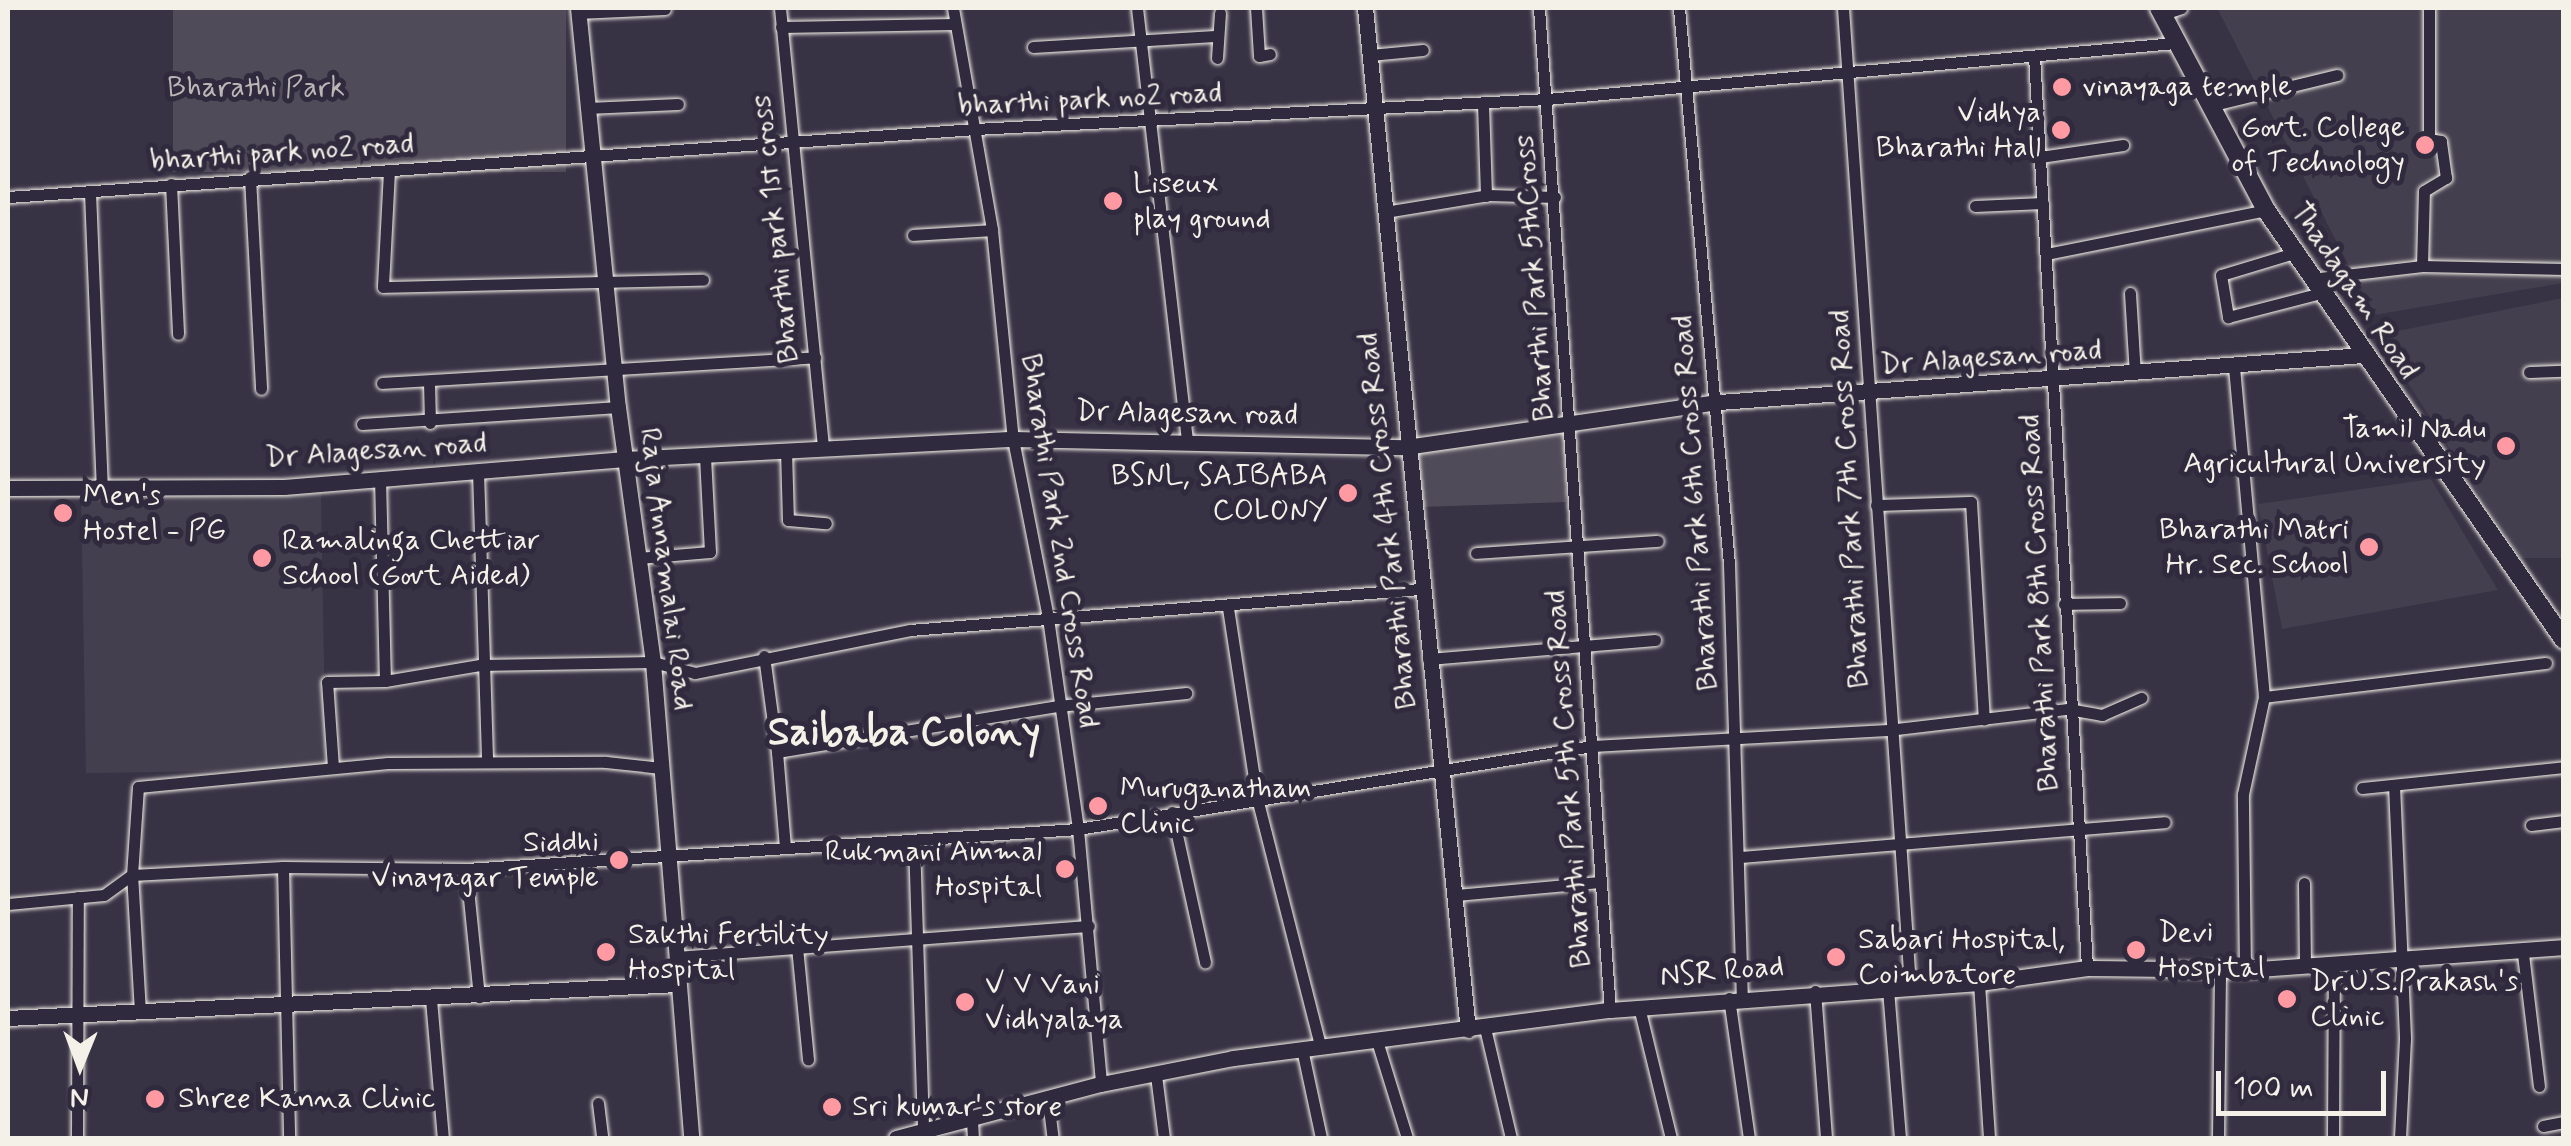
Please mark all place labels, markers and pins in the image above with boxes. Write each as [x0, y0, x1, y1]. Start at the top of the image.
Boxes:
place label: vinayaga temple [2082, 69, 2295, 105]
marker: vinayaga temple [2051, 76, 2073, 98]
place label: Vidhya Bharathi Hall [1875, 95, 2041, 166]
place label: Govt. College of Technology [2239, 110, 2405, 180]
marker: Vidhya Bharathi Hall [2050, 119, 2072, 141]
marker: Govt. College of Technology [2414, 134, 2436, 156]
place label: Liseux play ground [1133, 166, 1271, 236]
marker: Liseux play ground [1102, 190, 1124, 212]
place label: Tamil Nadu Agricultural University [2195, 411, 2486, 482]
marker: Tamil Nadu Agricultural University [2495, 435, 2517, 457]
place label: BSNL, SAIBABA COLONY [1110, 458, 1328, 528]
place label: Men's Hostel - PG [83, 478, 226, 548]
marker: BSNL, SAIBABA COLONY [1337, 482, 1359, 504]
marker: Men's Hostel - PG [52, 502, 74, 524]
place label: Bharathi Matri Hr. Sec. School [2158, 512, 2349, 582]
place label: Ramalinga Chettiar School (Govt Aided) [282, 523, 544, 594]
marker: Bharathi Matri Hr. Sec. School [2358, 536, 2380, 558]
marker: Ramalinga Chettiar School (Govt Aided) [251, 547, 273, 569]
place label: Muruganatham Clinic [1120, 771, 1311, 842]
marker: Muruganatham Clinic [1085, 793, 1111, 819]
place label: Siddhi Vinayagar Temple [373, 825, 599, 896]
place label: Rukmani Ammal Hospital [825, 834, 1042, 904]
marker: Siddhi Vinayagar Temple [608, 849, 630, 871]
marker: Rukmani Ammal Hospital [1052, 856, 1078, 882]
place label: Devi Hospital [2158, 915, 2265, 986]
place label: Sakthi Fertility Hospital [628, 917, 830, 988]
place label: Sabari Hospital, Coimbatore [1858, 922, 2065, 992]
marker: Devi Hospital [2123, 937, 2149, 963]
marker: Sakthi Fertility Hospital [593, 939, 619, 965]
marker: Sabari Hospital, Coimbatore [1823, 944, 1849, 970]
place label: Dr.U.S.Prakash's Clinic [2310, 964, 2518, 1034]
place label: V V Vani Vidhyalaya [985, 967, 1123, 1038]
marker: Dr.U.S.Prakash's Clinic [2274, 986, 2300, 1012]
marker: V V Vani Vidhyalaya [954, 991, 976, 1013]
place label: Shree Kanna Clinic [178, 1081, 431, 1117]
marker: Shree Kanna Clinic [142, 1086, 168, 1112]
place label: Sri kumar's store [852, 1089, 1067, 1125]
marker: Sri kumar's store [821, 1096, 843, 1118]

